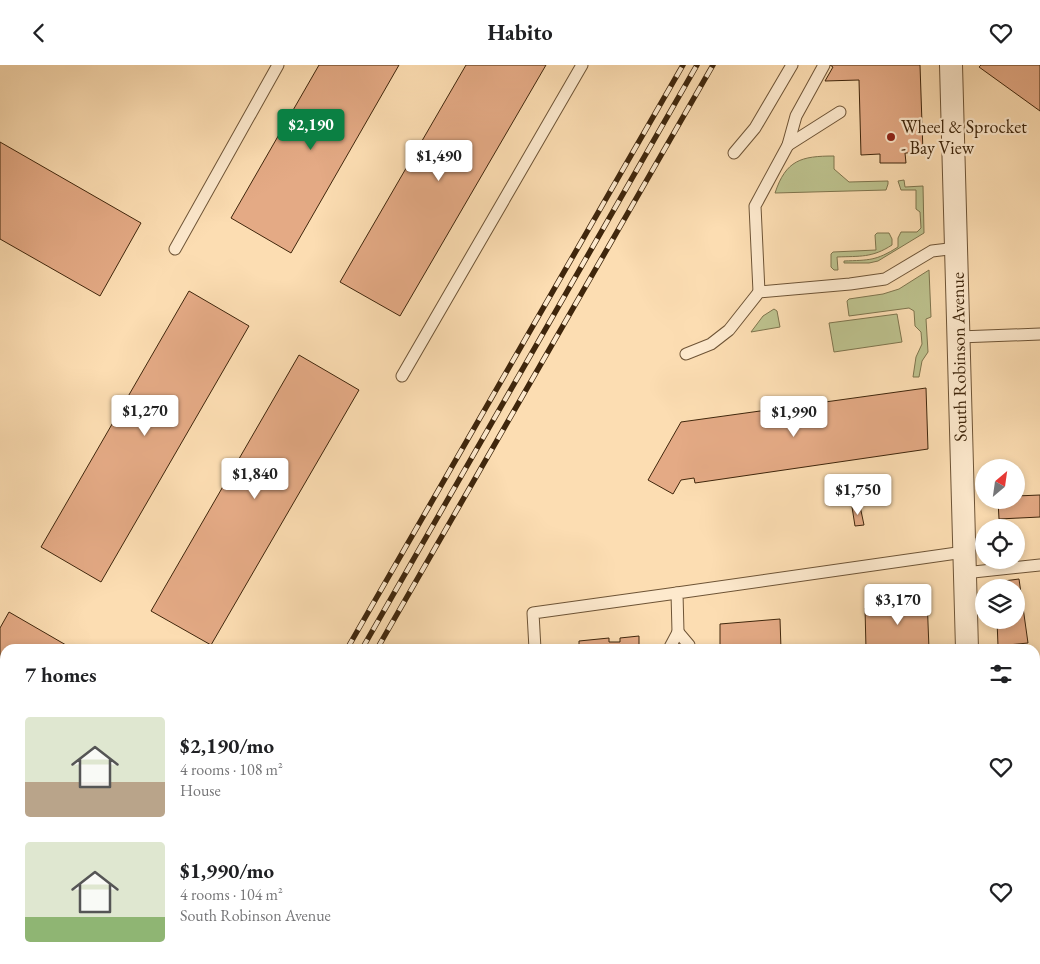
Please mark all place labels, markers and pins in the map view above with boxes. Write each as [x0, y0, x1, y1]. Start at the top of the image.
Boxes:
pin: $2,190 [270, 109, 352, 151]
place label: Wheel & Sprocket - Bay View [901, 115, 1027, 159]
marker: Wheel & Sprocket - Bay View [885, 131, 897, 143]
pin: $1,490 [398, 139, 480, 182]
pin: $1,270 [104, 395, 186, 437]
pin: $1,990 [753, 395, 835, 438]
pin: $1,840 [214, 457, 296, 500]
pin: $1,750 [817, 473, 899, 516]
pin: $3,170 [857, 583, 939, 626]

